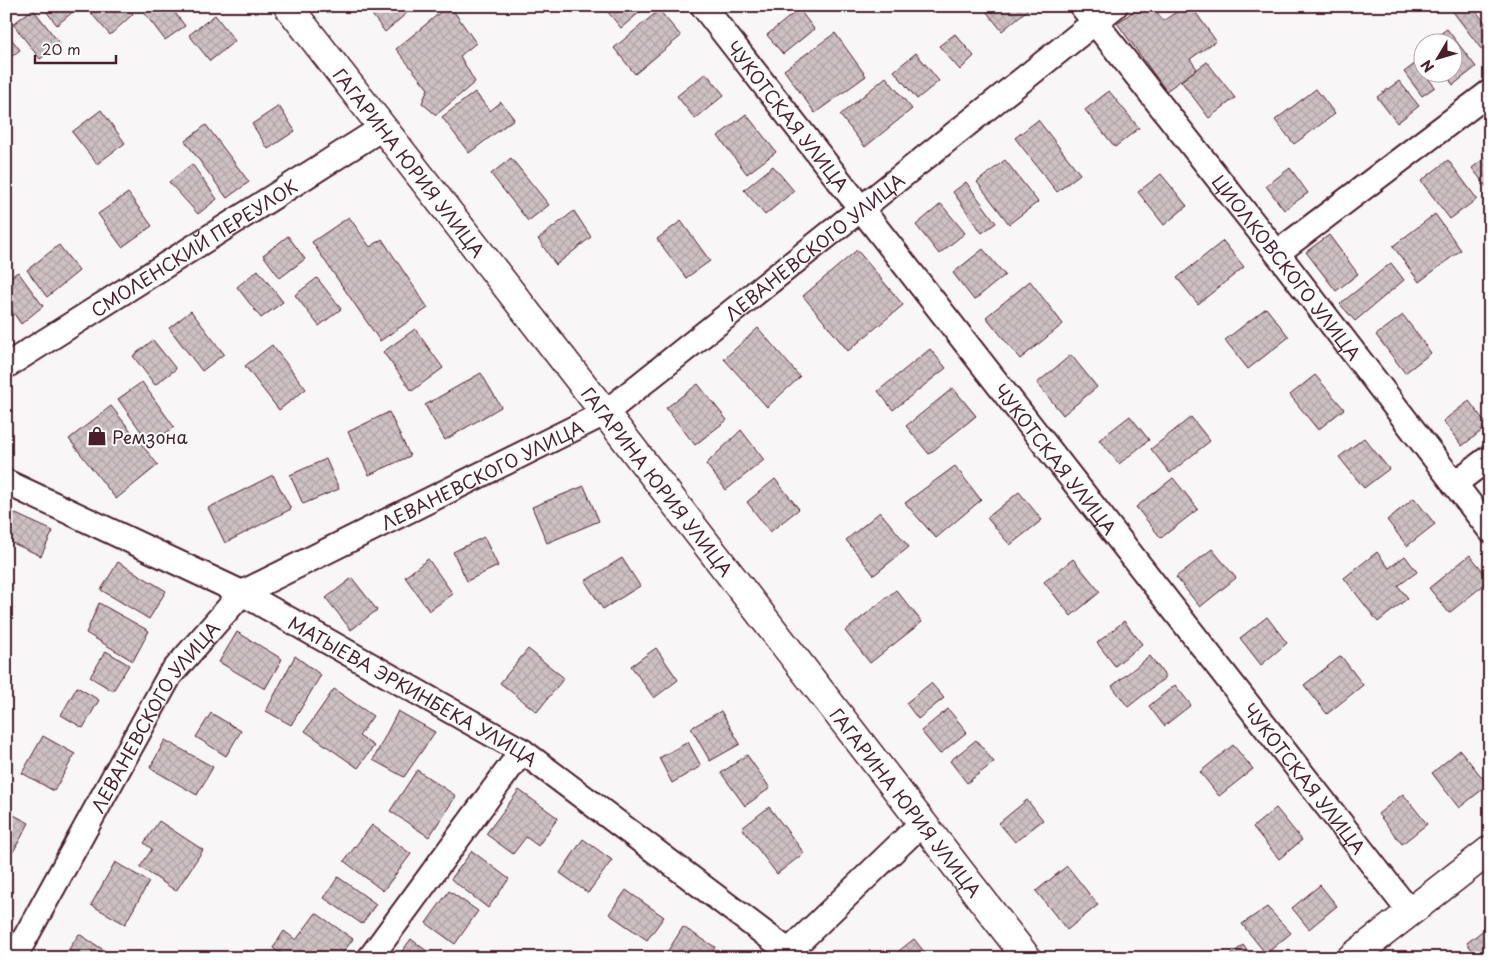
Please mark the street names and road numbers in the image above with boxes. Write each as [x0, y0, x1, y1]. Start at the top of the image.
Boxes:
street label: ЧУКОТСКАЯ УЛИЦА [721, 34, 856, 197]
street label: ГАГАРИНА ЮРИЯ УЛИЦА [327, 62, 492, 263]
street label: ЛЕВАНЕВСКОГО УЛИЦА [718, 166, 910, 326]
street label: ЦИОЛКОВСКОГО УЛИЦА [1206, 169, 1368, 366]
street label: СМОЛЕНСКИЙ ПЕРЕУЛОК [85, 172, 302, 323]
street label: ЧУКОТСКАЯ УЛИЦА [988, 377, 1124, 540]
street label: ГАГАРИНА ЮРИЯ УЛИЦА [576, 381, 740, 582]
street label: ЛЕВАНЕВСКОГО УЛИЦА [376, 412, 588, 536]
street label: МАТЫЕВА ЭРКИНБЕКА УЛИЦА [284, 609, 544, 772]
street label: ЛЕВАНЕВСКОГО УЛИЦА [83, 614, 225, 817]
street label: ЧУКОТСКАЯ УЛИЦА [1238, 697, 1373, 859]
street label: ГАГАРИНА ЮРИЯ УЛИЦА [824, 702, 989, 903]

